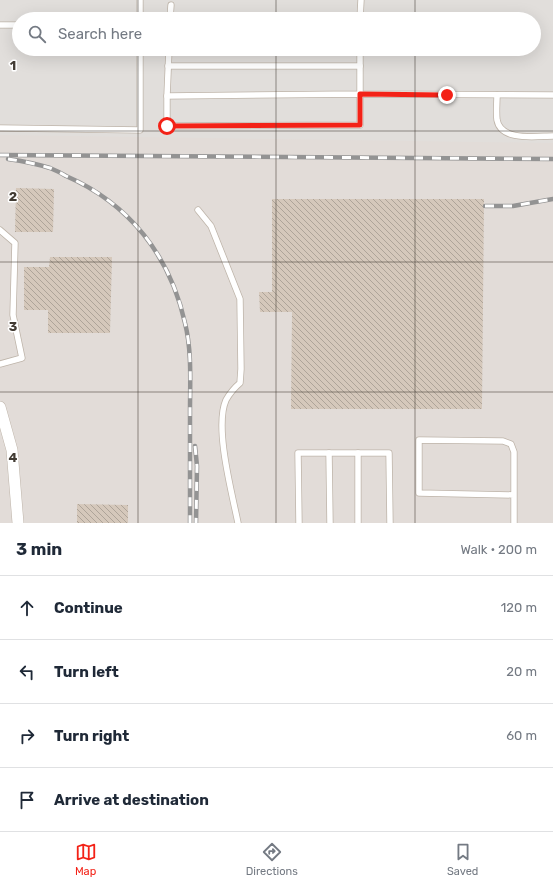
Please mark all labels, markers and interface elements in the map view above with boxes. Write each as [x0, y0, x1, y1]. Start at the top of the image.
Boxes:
search box [12, 12, 541, 56]
icon: search [26, 23, 48, 45]
text: Search here [58, 25, 142, 43]
text: 1 [10, 58, 16, 73]
route end [438, 86, 456, 104]
route start [158, 117, 176, 135]
text: 2 [9, 189, 17, 204]
text: 3 [9, 319, 18, 334]
text: 4 [9, 450, 18, 465]
text: 3 min [16, 539, 62, 559]
text: Walk · 200 m [460, 542, 537, 557]
icon: ahead [16, 597, 38, 619]
text: Continue [54, 599, 123, 617]
text: 120 m [501, 600, 537, 615]
icon: left [16, 661, 38, 683]
text: Turn left [54, 663, 119, 681]
text: 20 m [506, 664, 537, 679]
icon: right [16, 725, 38, 747]
text: Turn right [54, 727, 129, 745]
text: 60 m [506, 728, 537, 743]
icon: arrive [16, 789, 38, 811]
text: Arrive at destination [54, 791, 209, 809]
tab: Map [75, 841, 97, 878]
tab: Directions [246, 841, 298, 878]
tab: Saved [447, 841, 478, 878]

